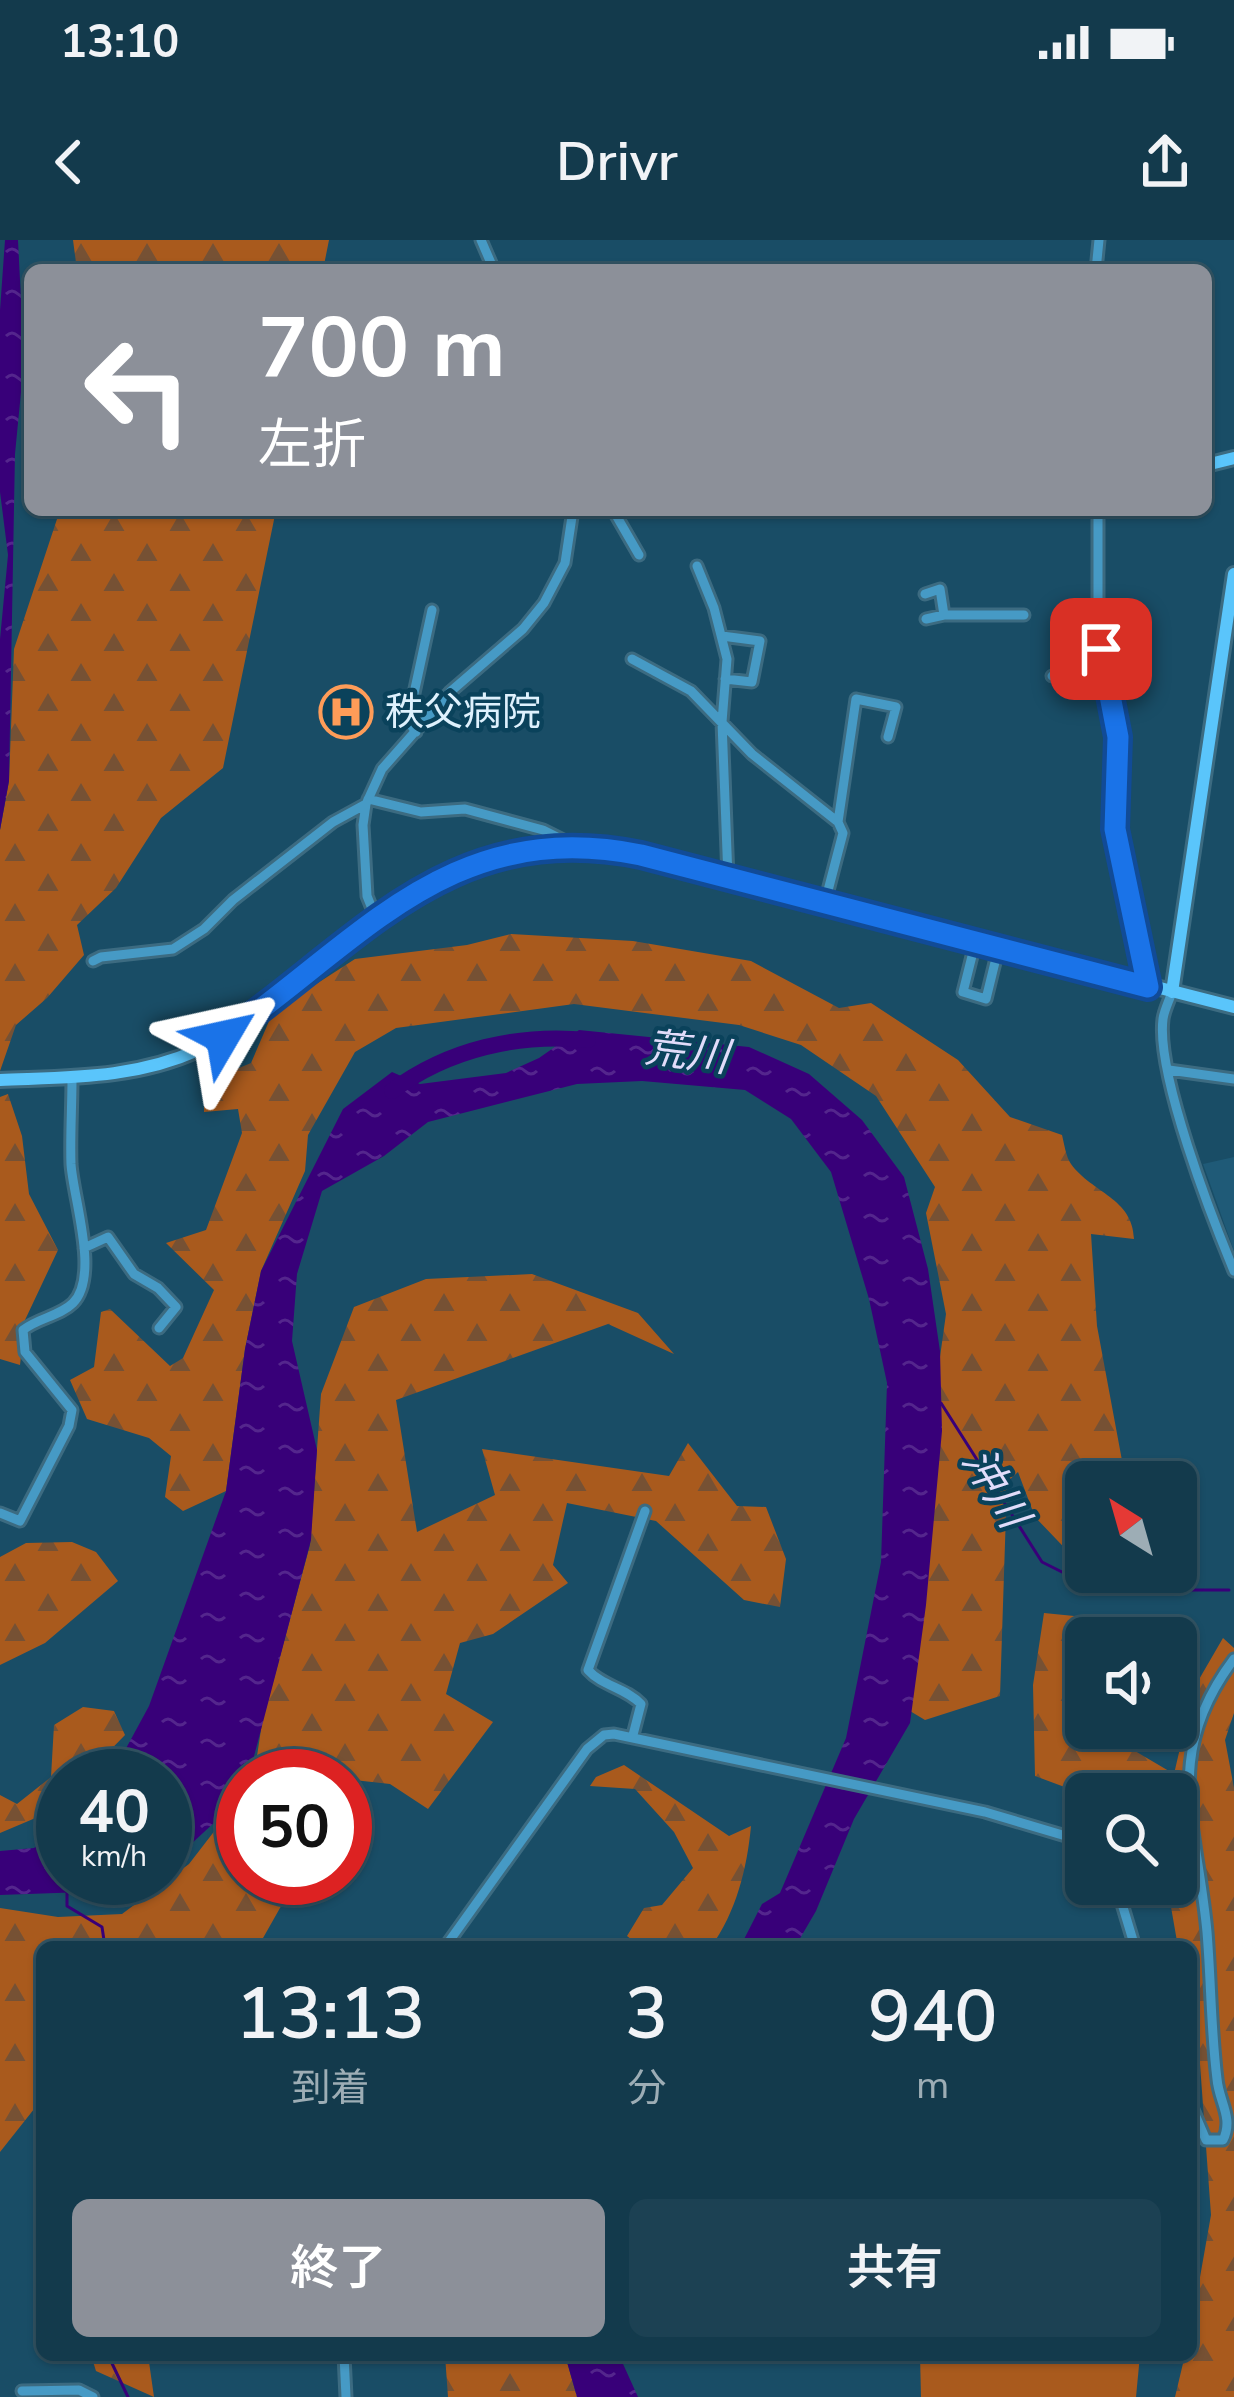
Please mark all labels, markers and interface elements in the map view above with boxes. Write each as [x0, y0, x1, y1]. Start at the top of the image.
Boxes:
text: 13:10 [60, 12, 179, 73]
text: Drivr [556, 125, 678, 199]
icon: back [36, 129, 102, 195]
icon: share [1132, 129, 1198, 195]
text: 700 m [258, 291, 506, 406]
icon: left [60, 312, 216, 468]
text: 左折 [258, 408, 366, 482]
pin [1050, 598, 1152, 700]
icon: arrive [1068, 616, 1134, 682]
hospital icon: 秩父病院 [318, 684, 374, 740]
place label: 秩父病院 [385, 686, 541, 739]
position arrow [160, 974, 286, 1100]
water label: 荒川 [642, 1020, 736, 1087]
water label: 沖川 [949, 1437, 1044, 1542]
north arrow [1065, 1461, 1197, 1593]
map controls [1065, 1461, 1197, 1905]
button: sound [1065, 1617, 1197, 1749]
speed limit sign: 50 [216, 1749, 372, 1905]
text: 40 [78, 1771, 150, 1853]
button: search [1065, 1773, 1197, 1905]
text: km/h [81, 1836, 147, 1877]
text: 13:13 [236, 1965, 425, 2063]
text: 3 [625, 1965, 668, 2063]
text: 940 [868, 1968, 997, 2066]
text: m [916, 2059, 949, 2112]
text: 到着 [292, 2062, 370, 2115]
text: 分 [627, 2062, 666, 2115]
button: 終了 [72, 2199, 605, 2337]
button: 共有 [629, 2199, 1161, 2337]

